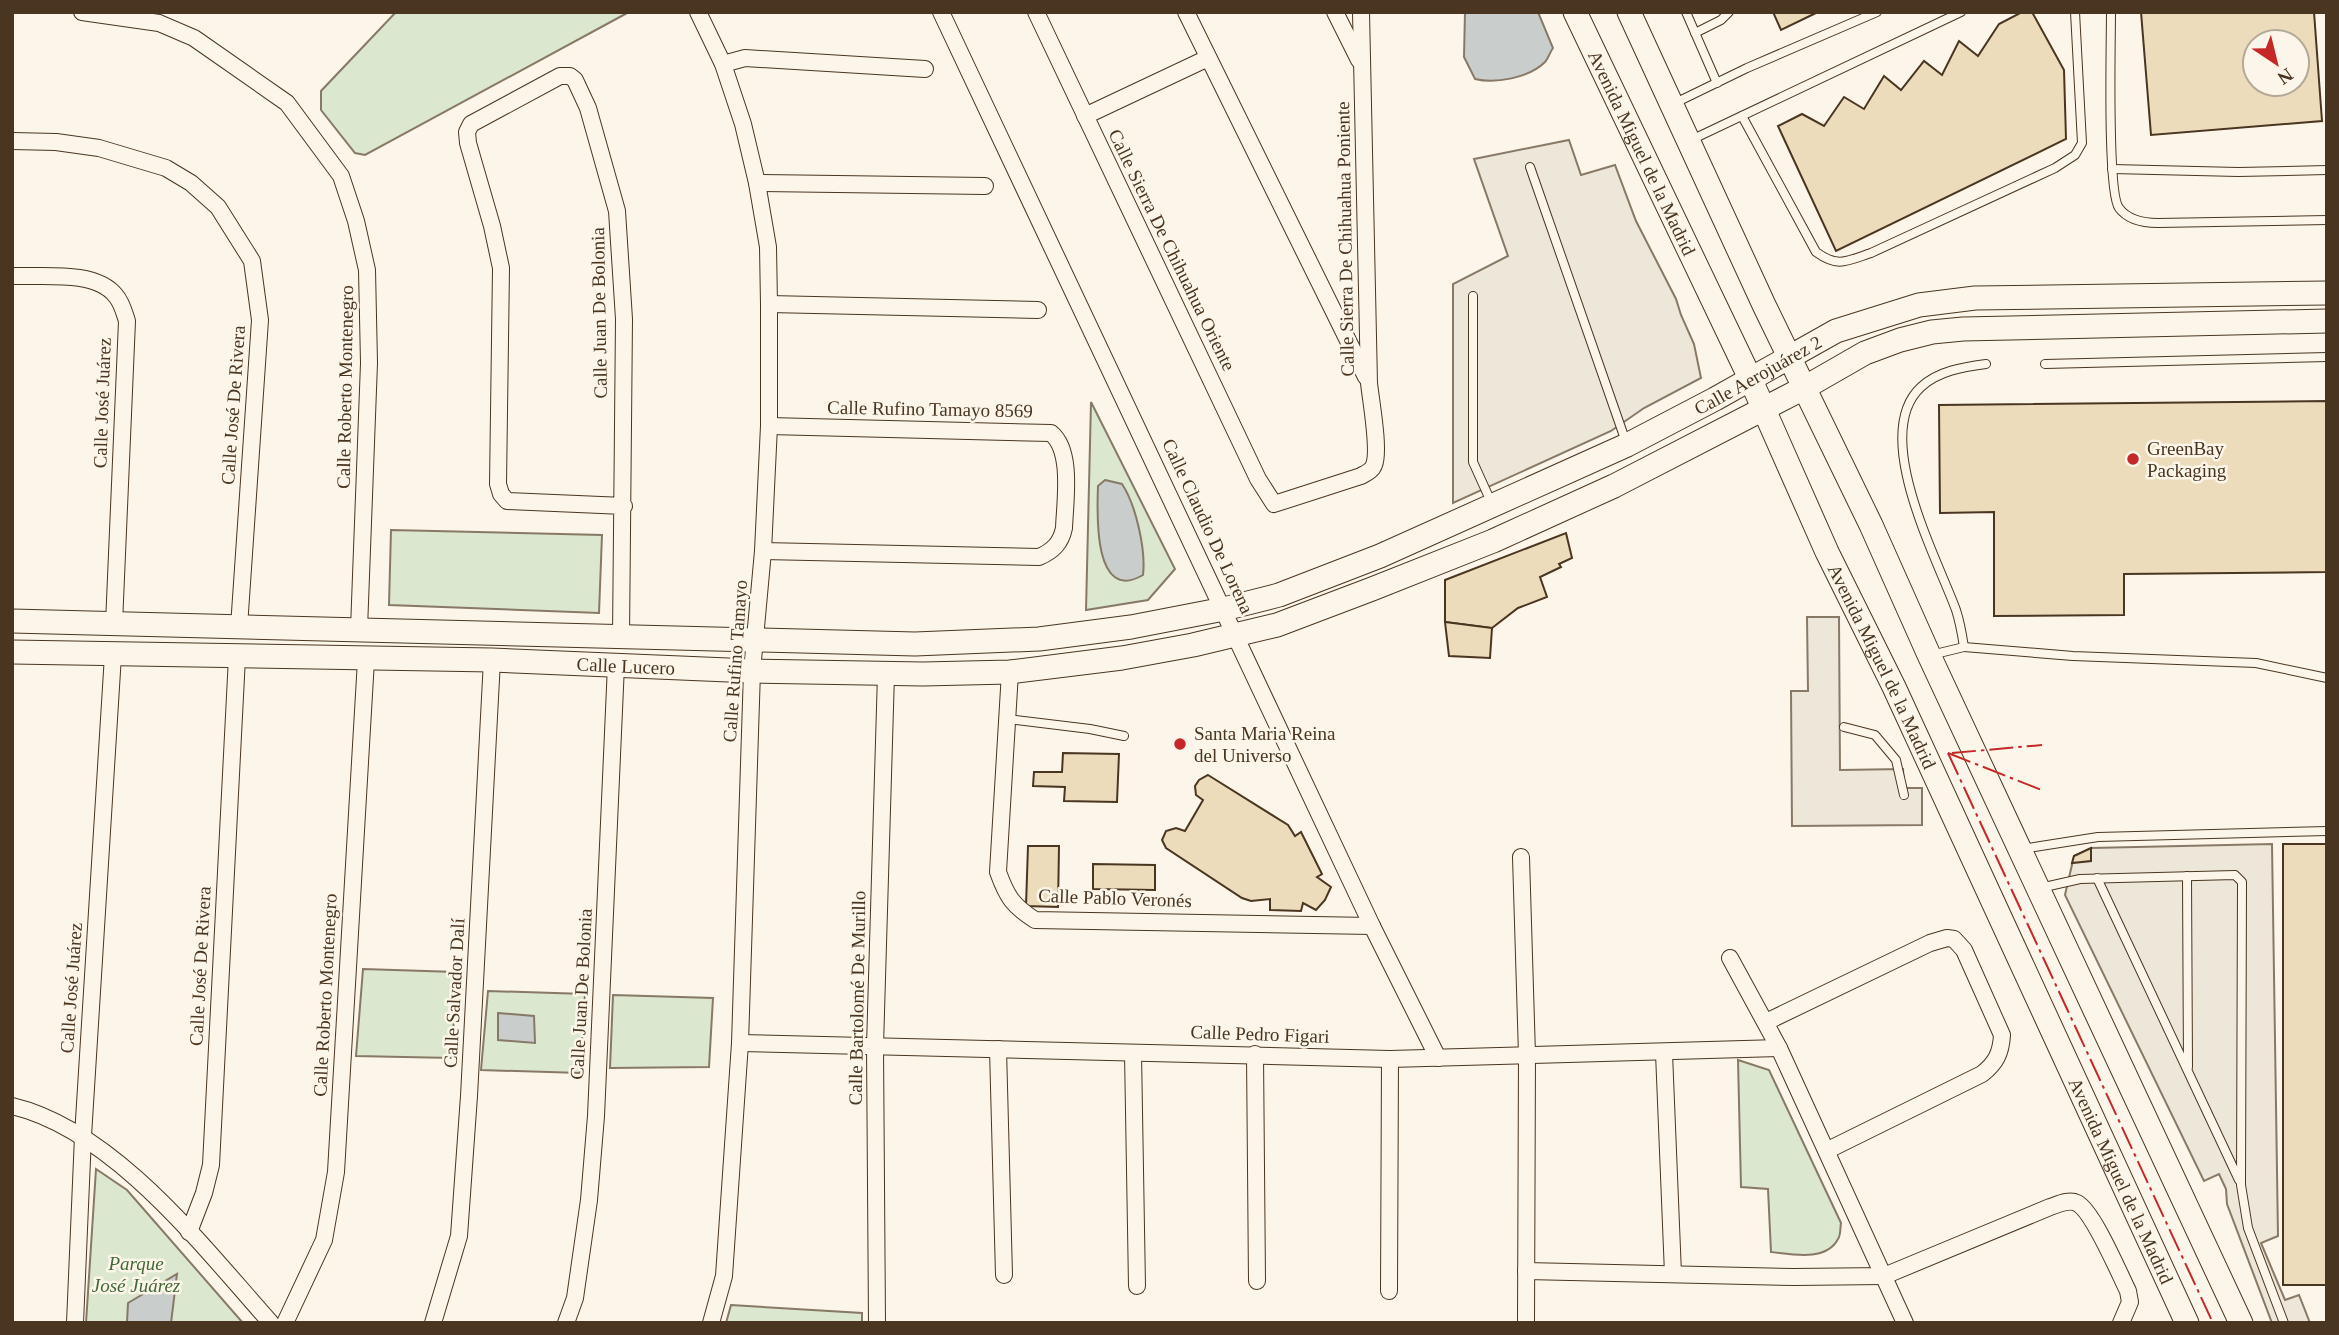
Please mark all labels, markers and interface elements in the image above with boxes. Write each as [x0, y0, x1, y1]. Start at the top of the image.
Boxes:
north arrow [2241, 28, 2311, 98]
street label: Avenida Miguel de la Madrid [1584, 47, 1700, 259]
text: N [2274, 64, 2297, 89]
street label: Calle Sierra De Chihuahua Poniente [1332, 101, 1358, 377]
street label: Calle Sierra De Chihuahua Oriente [1104, 126, 1240, 374]
street label: Calle Juan De Bolonia [587, 227, 611, 399]
street label: Calle Roberto Montenegro [333, 285, 357, 489]
street label: Calle José De Rivera [217, 324, 249, 485]
street label: Calle Aerojuárez 2 [1690, 331, 1825, 419]
street label: Calle José Juárez [89, 337, 115, 469]
street label: Calle Rufino Tamayo 8569 [827, 397, 1033, 421]
street label: Calle Claudio De Lorena [1158, 435, 1258, 617]
place label: GreenBay Packaging [2147, 438, 2227, 481]
marker: GreenBay Packaging [2125, 451, 2141, 467]
street label: Avenida Miguel de la Madrid [1824, 561, 1941, 772]
street label: Calle Rufino Tamayo [719, 579, 751, 743]
street label: Calle Lucero [576, 653, 676, 678]
place label: Santa Maria Reina del Universo [1194, 723, 1336, 766]
marker: Santa Maria Reina del Universo [1172, 736, 1188, 752]
street label: Calle José De Rivera [185, 885, 215, 1046]
street label: Calle Pablo Veronés [1038, 885, 1192, 911]
street label: Calle Bartolomé De Murillo [845, 890, 869, 1106]
street label: Calle Roberto Montenegro [309, 893, 341, 1097]
street label: Calle Juan De Bolonia [566, 907, 596, 1080]
street label: Calle Salvador Dalí [440, 917, 468, 1068]
street label: Calle José Juárez [56, 922, 86, 1054]
street label: Calle Pedro Figari [1190, 1021, 1330, 1047]
street label: Avenida Miguel de la Madrid [2065, 1074, 2178, 1287]
park label: Parque José Juárez [92, 1253, 181, 1296]

